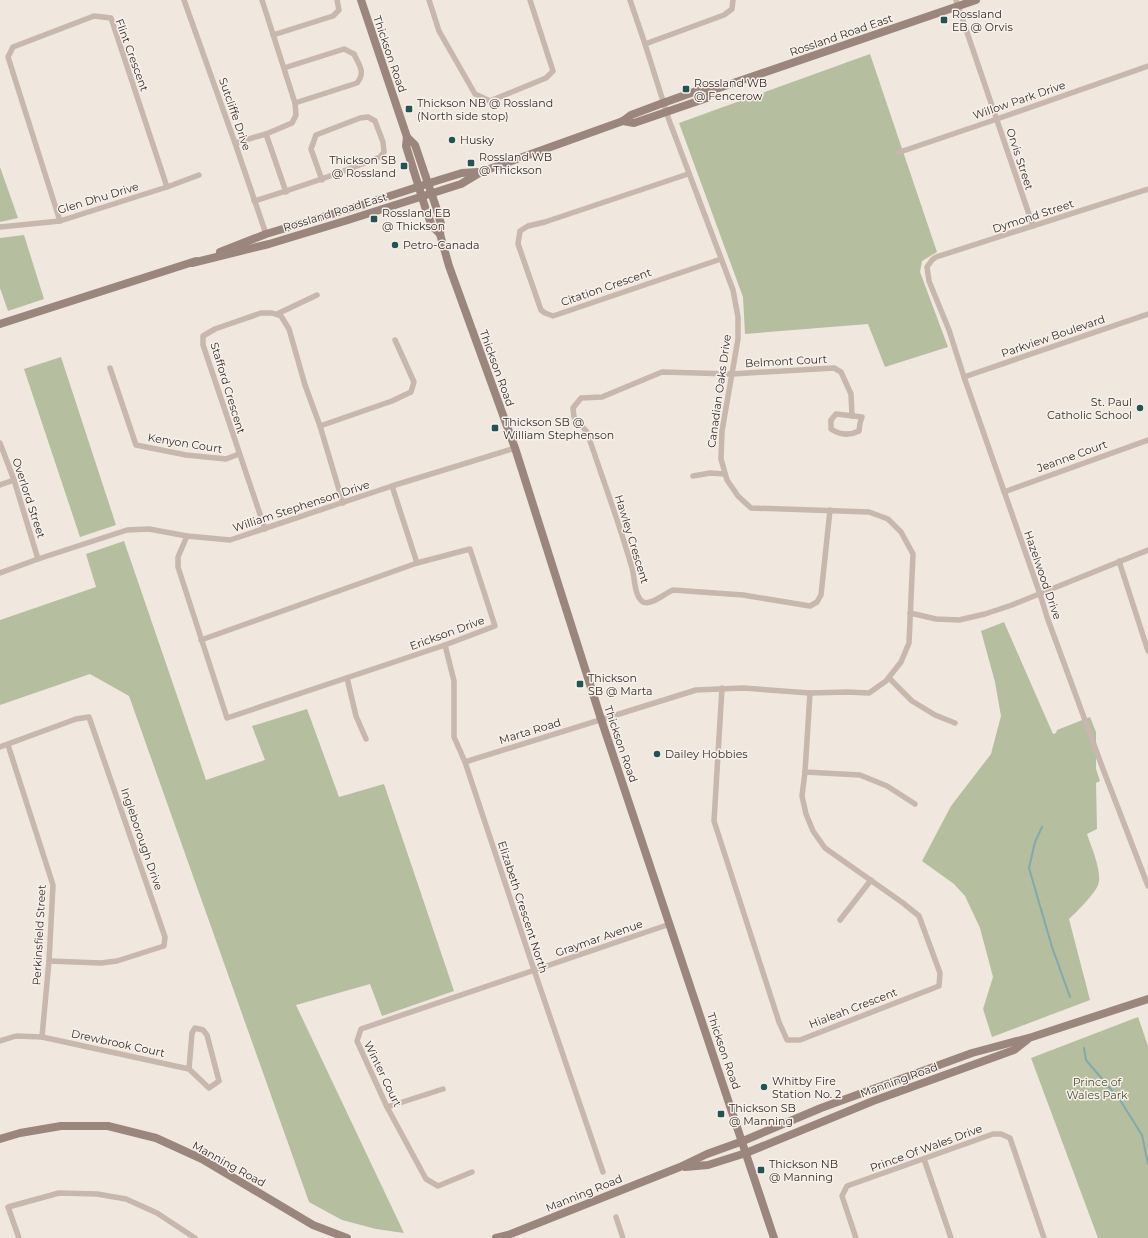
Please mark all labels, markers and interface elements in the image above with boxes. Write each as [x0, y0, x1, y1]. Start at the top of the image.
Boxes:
place label: Rossland EB @ Orvis [952, 7, 1014, 34]
street label: Rossland Road East [788, 11, 895, 59]
street label: Thickson Road [370, 14, 410, 94]
marker: Rossland EB @ Orvis [939, 15, 949, 25]
street label: Flint Crescent [112, 17, 152, 94]
street label: Sutcliffe Drive [216, 76, 254, 153]
place label: Rossland WB @ Fencerow [694, 76, 767, 103]
street label: Willow Park Drive [971, 77, 1067, 122]
marker: Rossland WB @ Fencerow [681, 84, 691, 94]
place label: Thickson NB @ Rossland (North side stop) [417, 96, 553, 123]
marker: Thickson NB @ Rossland (North side stop) [404, 104, 414, 114]
street label: Orvis Street [1003, 126, 1037, 192]
place label: Husky [460, 133, 494, 147]
marker: Husky [447, 135, 457, 145]
place label: Rossland WB @ Thickson [479, 150, 552, 177]
place label: Thickson SB @ Rossland [329, 153, 396, 180]
marker: Rossland WB @ Thickson [466, 158, 476, 168]
marker: Thickson SB @ Rossland [399, 161, 409, 171]
street label: Glen Dhu Drive [56, 179, 141, 217]
street label: Rossland Road East [281, 189, 389, 234]
street label: Dymond Street [991, 196, 1076, 236]
place label: Rossland EB @ Thickson [382, 206, 450, 233]
marker: Rossland EB @ Thickson [369, 214, 379, 224]
place label: Petro-Canada [403, 238, 480, 252]
marker: Petro-Canada [390, 240, 400, 250]
street label: Citation Crescent [559, 265, 654, 309]
street label: Parkview Boulevard [999, 312, 1107, 360]
street label: Thickson Road [477, 328, 517, 408]
street label: Canadian Oaks Drive [704, 333, 734, 449]
street label: Stafford Crescent [207, 340, 249, 436]
street label: Belmont Court [745, 352, 828, 370]
place label: St. Paul Catholic School [1047, 395, 1132, 422]
marker: St. Paul Catholic School [1135, 403, 1145, 413]
place label: Thickson SB @ William Stephenson [503, 415, 614, 442]
marker: Thickson SB @ William Stephenson [490, 423, 500, 433]
street label: Kenyon Court [147, 430, 224, 456]
street label: Jeanne Court [1034, 437, 1110, 476]
street label: Overlord Street [9, 456, 49, 540]
street label: William Stephenson Drive [231, 477, 371, 535]
street label: Hawley Crescent [612, 493, 652, 586]
street label: Hazelwood Drive [1021, 529, 1065, 622]
street label: Erickson Drive [408, 613, 487, 653]
place label: Thickson SB @ Marta [588, 671, 653, 698]
marker: Thickson SB @ Marta [575, 679, 585, 689]
street label: Thickson Road [601, 704, 641, 784]
street label: Marta Road [497, 715, 563, 747]
place label: Dailey Hobbies [665, 747, 748, 761]
marker: Dailey Hobbies [652, 749, 662, 759]
street label: Ingleborough Drive [118, 786, 166, 892]
street label: Elizabeth Crescent North [495, 839, 551, 975]
street label: Perkinsfield Street [29, 884, 49, 986]
street label: Graymar Avenue [553, 916, 645, 960]
street label: Hialeah Crescent [807, 985, 900, 1031]
street label: Thickson Road [704, 1011, 744, 1091]
street label: Drewbrook Court [70, 1026, 167, 1060]
street label: Winter Court [361, 1039, 405, 1110]
street label: Manning Road [858, 1059, 940, 1101]
place label: Whitby Fire Station No. 2 [772, 1074, 841, 1101]
park label: Prince of Wales Park [1066, 1075, 1128, 1102]
marker: Whitby Fire Station No. 2 [759, 1082, 769, 1092]
place label: Thickson SB @ Manning [729, 1101, 796, 1128]
marker: Thickson SB @ Manning [716, 1109, 726, 1119]
street label: Prince Of Wales Drive [868, 1121, 984, 1175]
street label: Manning Road [190, 1138, 268, 1190]
place label: Thickson NB @ Manning [769, 1157, 838, 1184]
marker: Thickson NB @ Manning [756, 1165, 766, 1175]
street label: Manning Road [544, 1171, 624, 1215]

